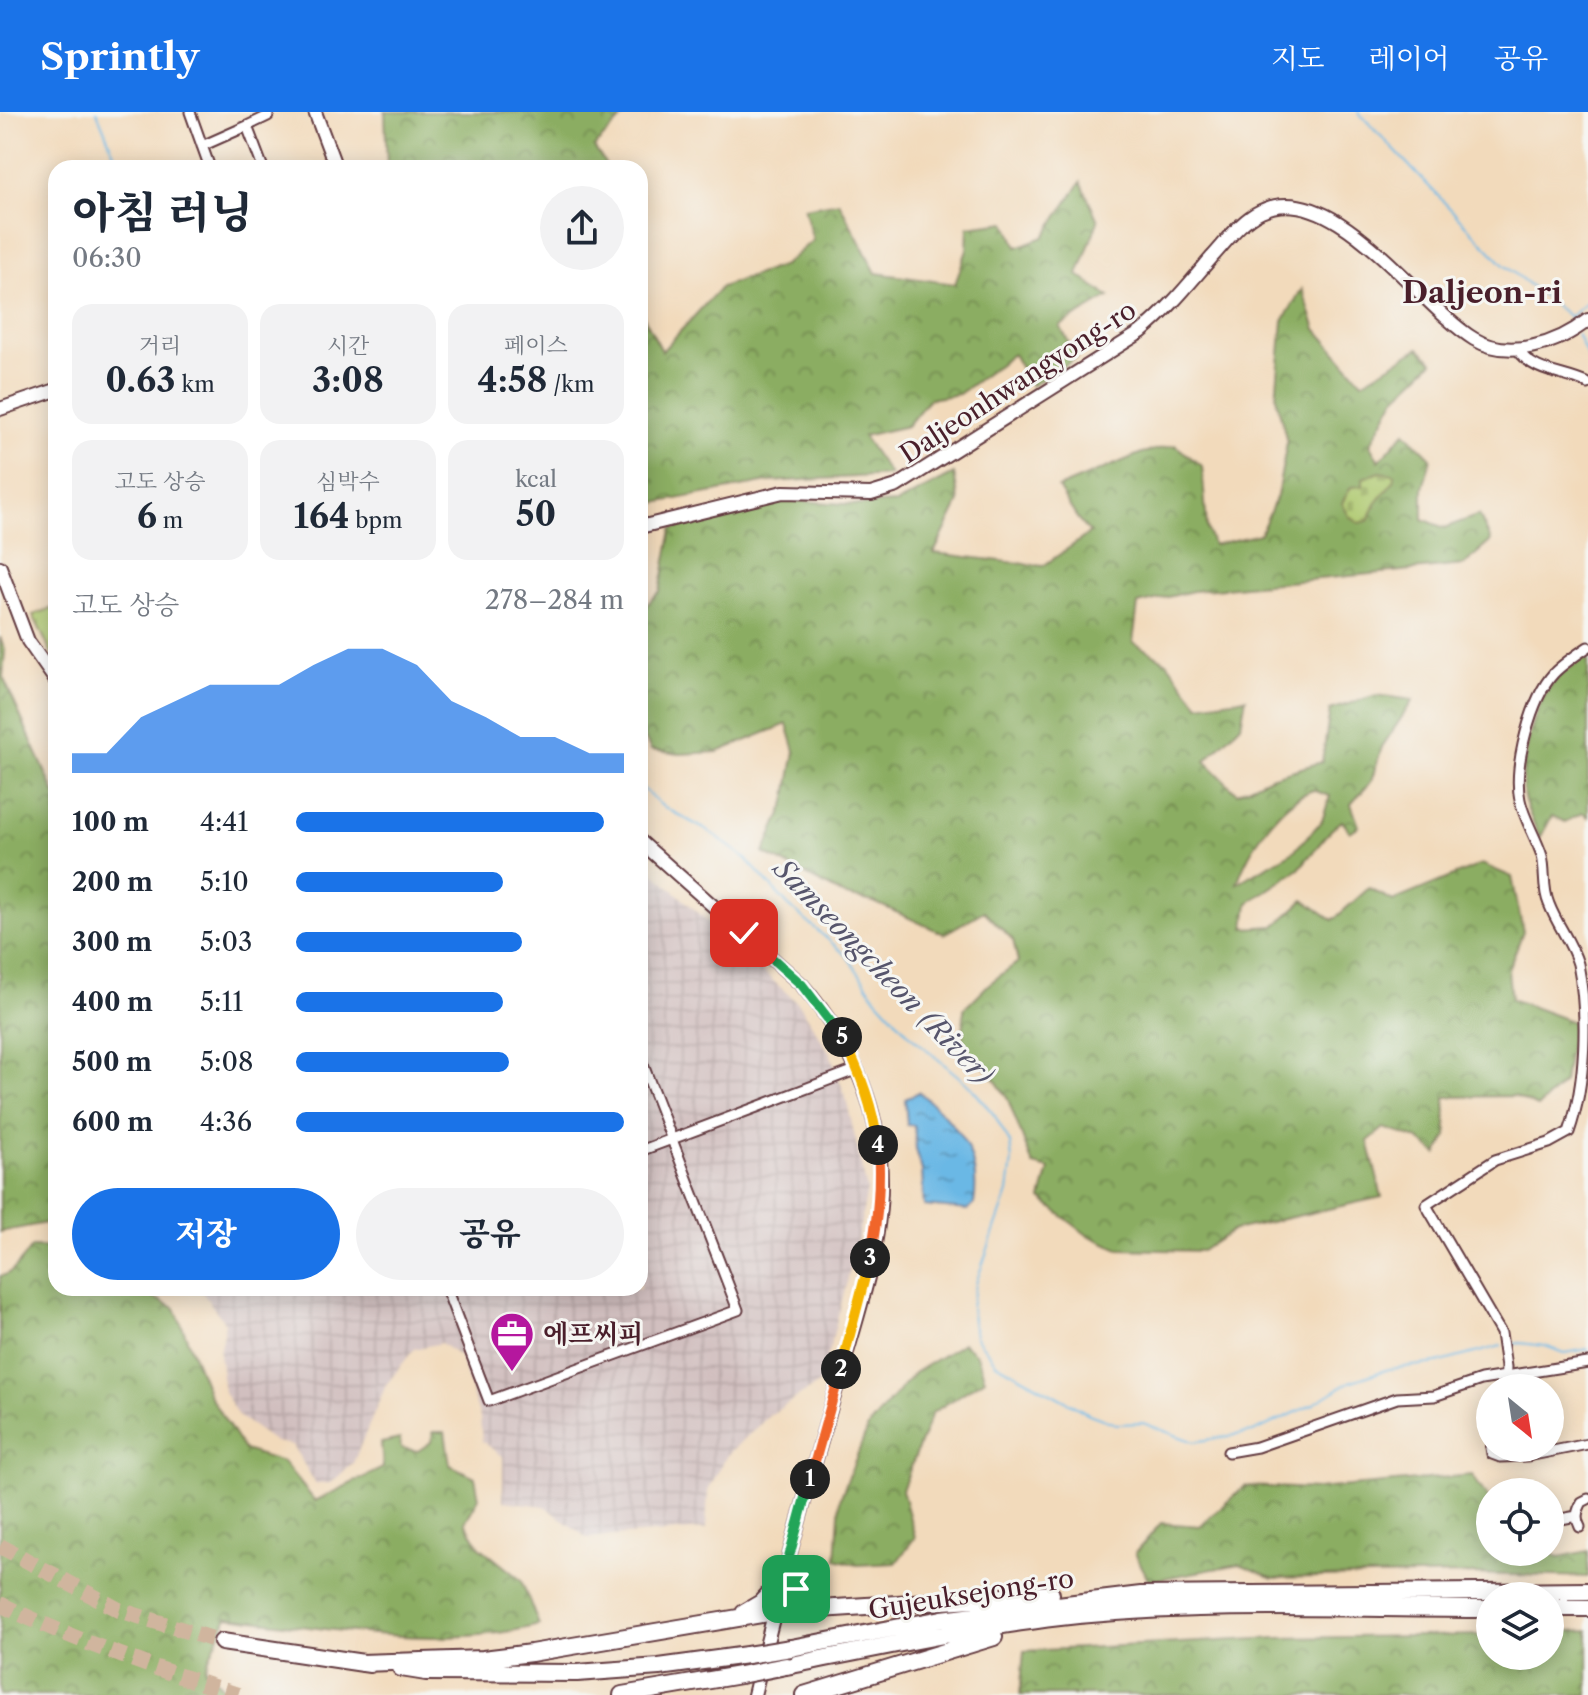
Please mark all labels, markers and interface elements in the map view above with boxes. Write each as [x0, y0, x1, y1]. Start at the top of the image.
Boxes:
text: Sprintly [40, 33, 199, 80]
text: 지도 [1271, 41, 1325, 75]
text: 레이어 [1369, 41, 1450, 75]
text: 공유 [1494, 41, 1548, 75]
text: 아침 러닝 [72, 185, 253, 239]
button: share [540, 186, 624, 270]
text: 06:30 [72, 242, 142, 274]
district label: Daljeon-ri [1402, 274, 1562, 311]
street label: Daljeonhwangyong-ro [894, 294, 1142, 470]
text: 거리 [139, 332, 181, 359]
text: 시간 [327, 332, 369, 359]
text: 페이스 [504, 332, 568, 359]
text: 0.63 [105, 359, 176, 401]
text: 3:08 [312, 359, 384, 401]
text: 4:58 [478, 359, 547, 401]
text: km [176, 371, 215, 398]
text: /km [547, 371, 594, 398]
text: kcal [515, 466, 557, 493]
text: 고도 상승 [115, 468, 205, 495]
text: 심박수 [316, 468, 380, 495]
text: 50 [516, 493, 556, 535]
text: 6 [137, 495, 157, 537]
text: 164 [294, 495, 349, 537]
text: m [157, 507, 183, 534]
text: bpm [349, 507, 402, 534]
text: 278–284 m [485, 584, 624, 616]
text: 고도 상승 [72, 589, 179, 621]
text: 100 m [72, 806, 149, 838]
text: 4:41 [200, 806, 248, 838]
water label: Samseongcheon (River) [766, 850, 1001, 1092]
text: 200 m [72, 866, 153, 898]
text: 5:10 [200, 866, 249, 898]
pin [710, 899, 778, 967]
icon: check [722, 911, 766, 955]
text: 300 m [72, 926, 152, 958]
text: 5:03 [200, 926, 252, 958]
text: 400 m [72, 986, 153, 1018]
text: 5:11 [200, 986, 243, 1018]
pin: 5 [822, 1017, 862, 1057]
text: 5 [836, 1023, 848, 1050]
text: 500 m [72, 1046, 152, 1078]
text: 5:08 [200, 1046, 253, 1078]
text: 600 m [72, 1106, 153, 1138]
text: 4:36 [200, 1106, 252, 1138]
pin: 4 [858, 1125, 898, 1165]
text: 4 [871, 1131, 885, 1158]
button: 저장 [72, 1188, 340, 1280]
button: 공유 [356, 1188, 624, 1280]
pin: 3 [850, 1238, 890, 1278]
text: 3 [864, 1244, 876, 1271]
office icon: 에프씨피 [488, 1310, 536, 1373]
place label: 에프씨피 [543, 1318, 643, 1350]
pin: 2 [821, 1349, 861, 1389]
text: 2 [835, 1355, 848, 1382]
north arrow [1476, 1374, 1564, 1462]
map controls [1476, 1374, 1564, 1670]
pin: 1 [790, 1459, 830, 1499]
text: 1 [805, 1465, 815, 1492]
button: locate [1476, 1478, 1564, 1566]
pin [762, 1555, 830, 1623]
street label: Gujeuksejong-ro [866, 1562, 1076, 1626]
icon: arrive [774, 1567, 818, 1611]
button: layers [1476, 1582, 1564, 1670]

